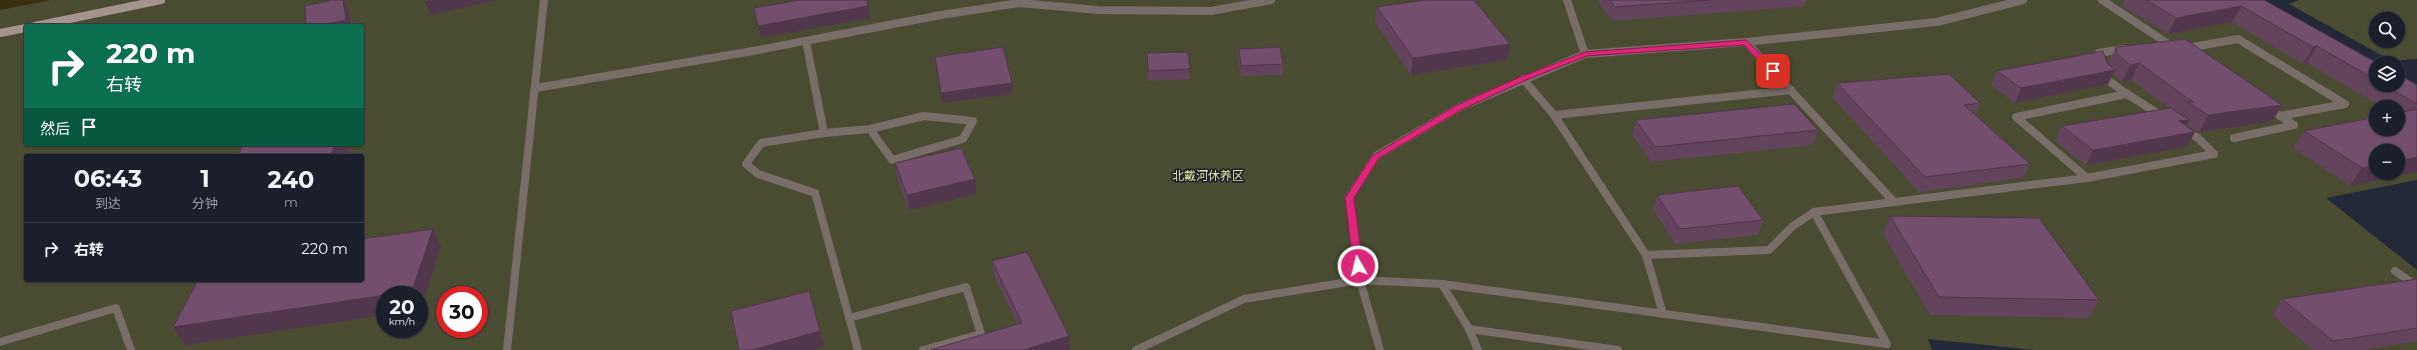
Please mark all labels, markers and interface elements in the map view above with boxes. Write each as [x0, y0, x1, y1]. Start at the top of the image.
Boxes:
map controls [2369, 12, 2405, 180]
button: search [2369, 12, 2405, 48]
text: 220 m [106, 36, 195, 70]
icon: right [40, 40, 92, 92]
pin [1756, 54, 1790, 88]
button: layers [2369, 56, 2405, 92]
icon: arrive [1762, 60, 1784, 82]
text: 右转 [106, 74, 142, 96]
button: + [2369, 100, 2405, 136]
icon: arrive [78, 116, 100, 138]
text: 然后 [40, 119, 70, 138]
button: − [2369, 144, 2405, 180]
text: 06:43 [74, 164, 142, 193]
text: 1 [200, 164, 210, 193]
text: 240 [268, 165, 314, 194]
park label: 北戴河休养区 [1172, 168, 1244, 183]
text: m [284, 194, 298, 210]
text: 到达 [95, 195, 121, 211]
text: 分钟 [192, 195, 218, 211]
icon: right [40, 238, 62, 260]
text: 220 m [301, 239, 348, 258]
text: 右转 [74, 240, 104, 259]
position arrow [1337, 245, 1379, 287]
speed limit sign: 30 [436, 286, 488, 338]
text: 20 [389, 295, 415, 319]
text: km/h [389, 315, 415, 328]

